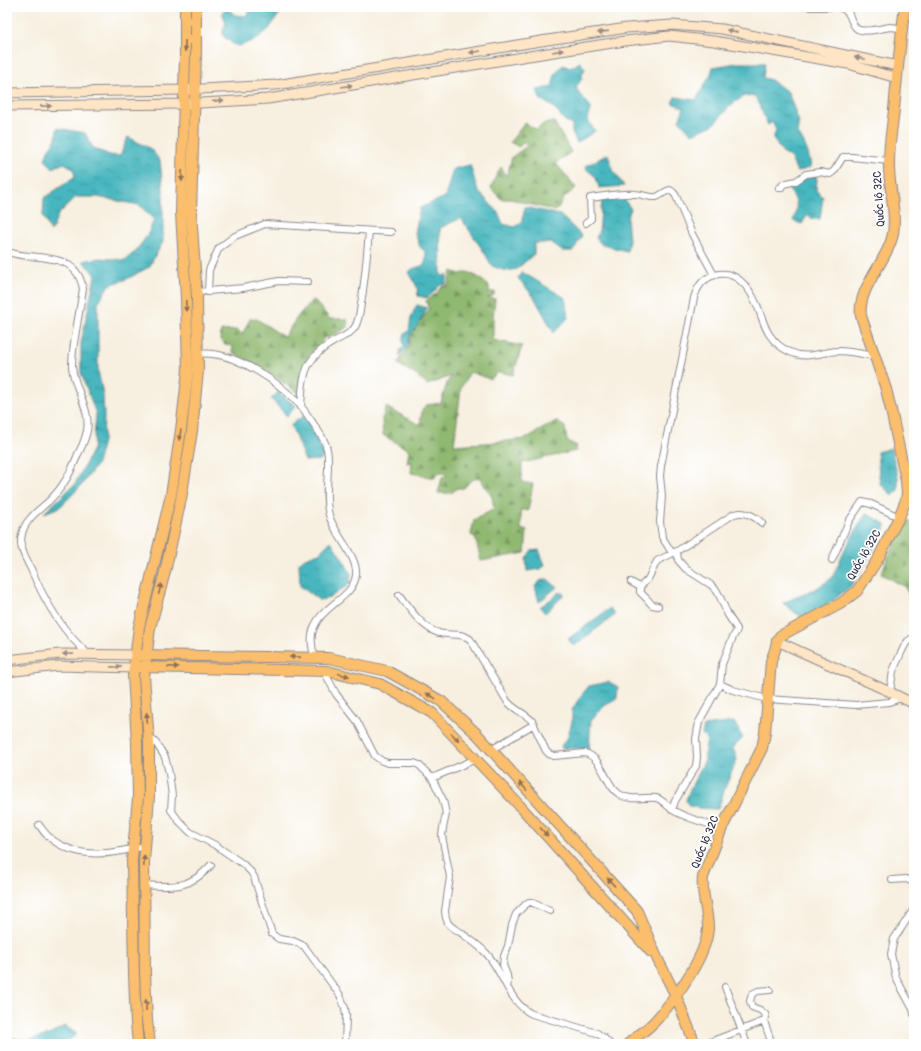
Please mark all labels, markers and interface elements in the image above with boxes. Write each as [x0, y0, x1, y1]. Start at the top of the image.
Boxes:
one-way arrow [726, 28, 738, 34]
one-way arrow [597, 29, 609, 35]
one-way arrow [182, 40, 188, 53]
one-way arrow [552, 48, 564, 54]
one-way arrow [469, 49, 481, 55]
one-way arrow [853, 54, 866, 60]
one-way arrow [341, 83, 353, 89]
one-way arrow [212, 98, 224, 105]
one-way arrow [40, 103, 53, 109]
one-way arrow [178, 170, 185, 182]
street label: Quốc lộ 32C [871, 170, 887, 228]
one-way arrow [183, 300, 190, 312]
one-way arrow [177, 429, 183, 441]
street label: Quốc lộ 32C [844, 527, 884, 583]
one-way arrow [158, 583, 164, 596]
one-way arrow [61, 651, 74, 657]
one-way arrow [288, 654, 301, 660]
one-way arrow [110, 664, 123, 670]
one-way arrow [167, 664, 180, 670]
one-way arrow [338, 672, 350, 678]
one-way arrow [425, 692, 437, 699]
one-way arrow [143, 712, 150, 724]
one-way arrow [450, 732, 460, 742]
one-way arrow [519, 781, 528, 791]
street label: Quốc lộ 32C [688, 813, 722, 871]
one-way arrow [539, 827, 548, 837]
one-way arrow [141, 854, 147, 867]
one-way arrow [606, 877, 616, 887]
one-way arrow [143, 998, 149, 1011]

